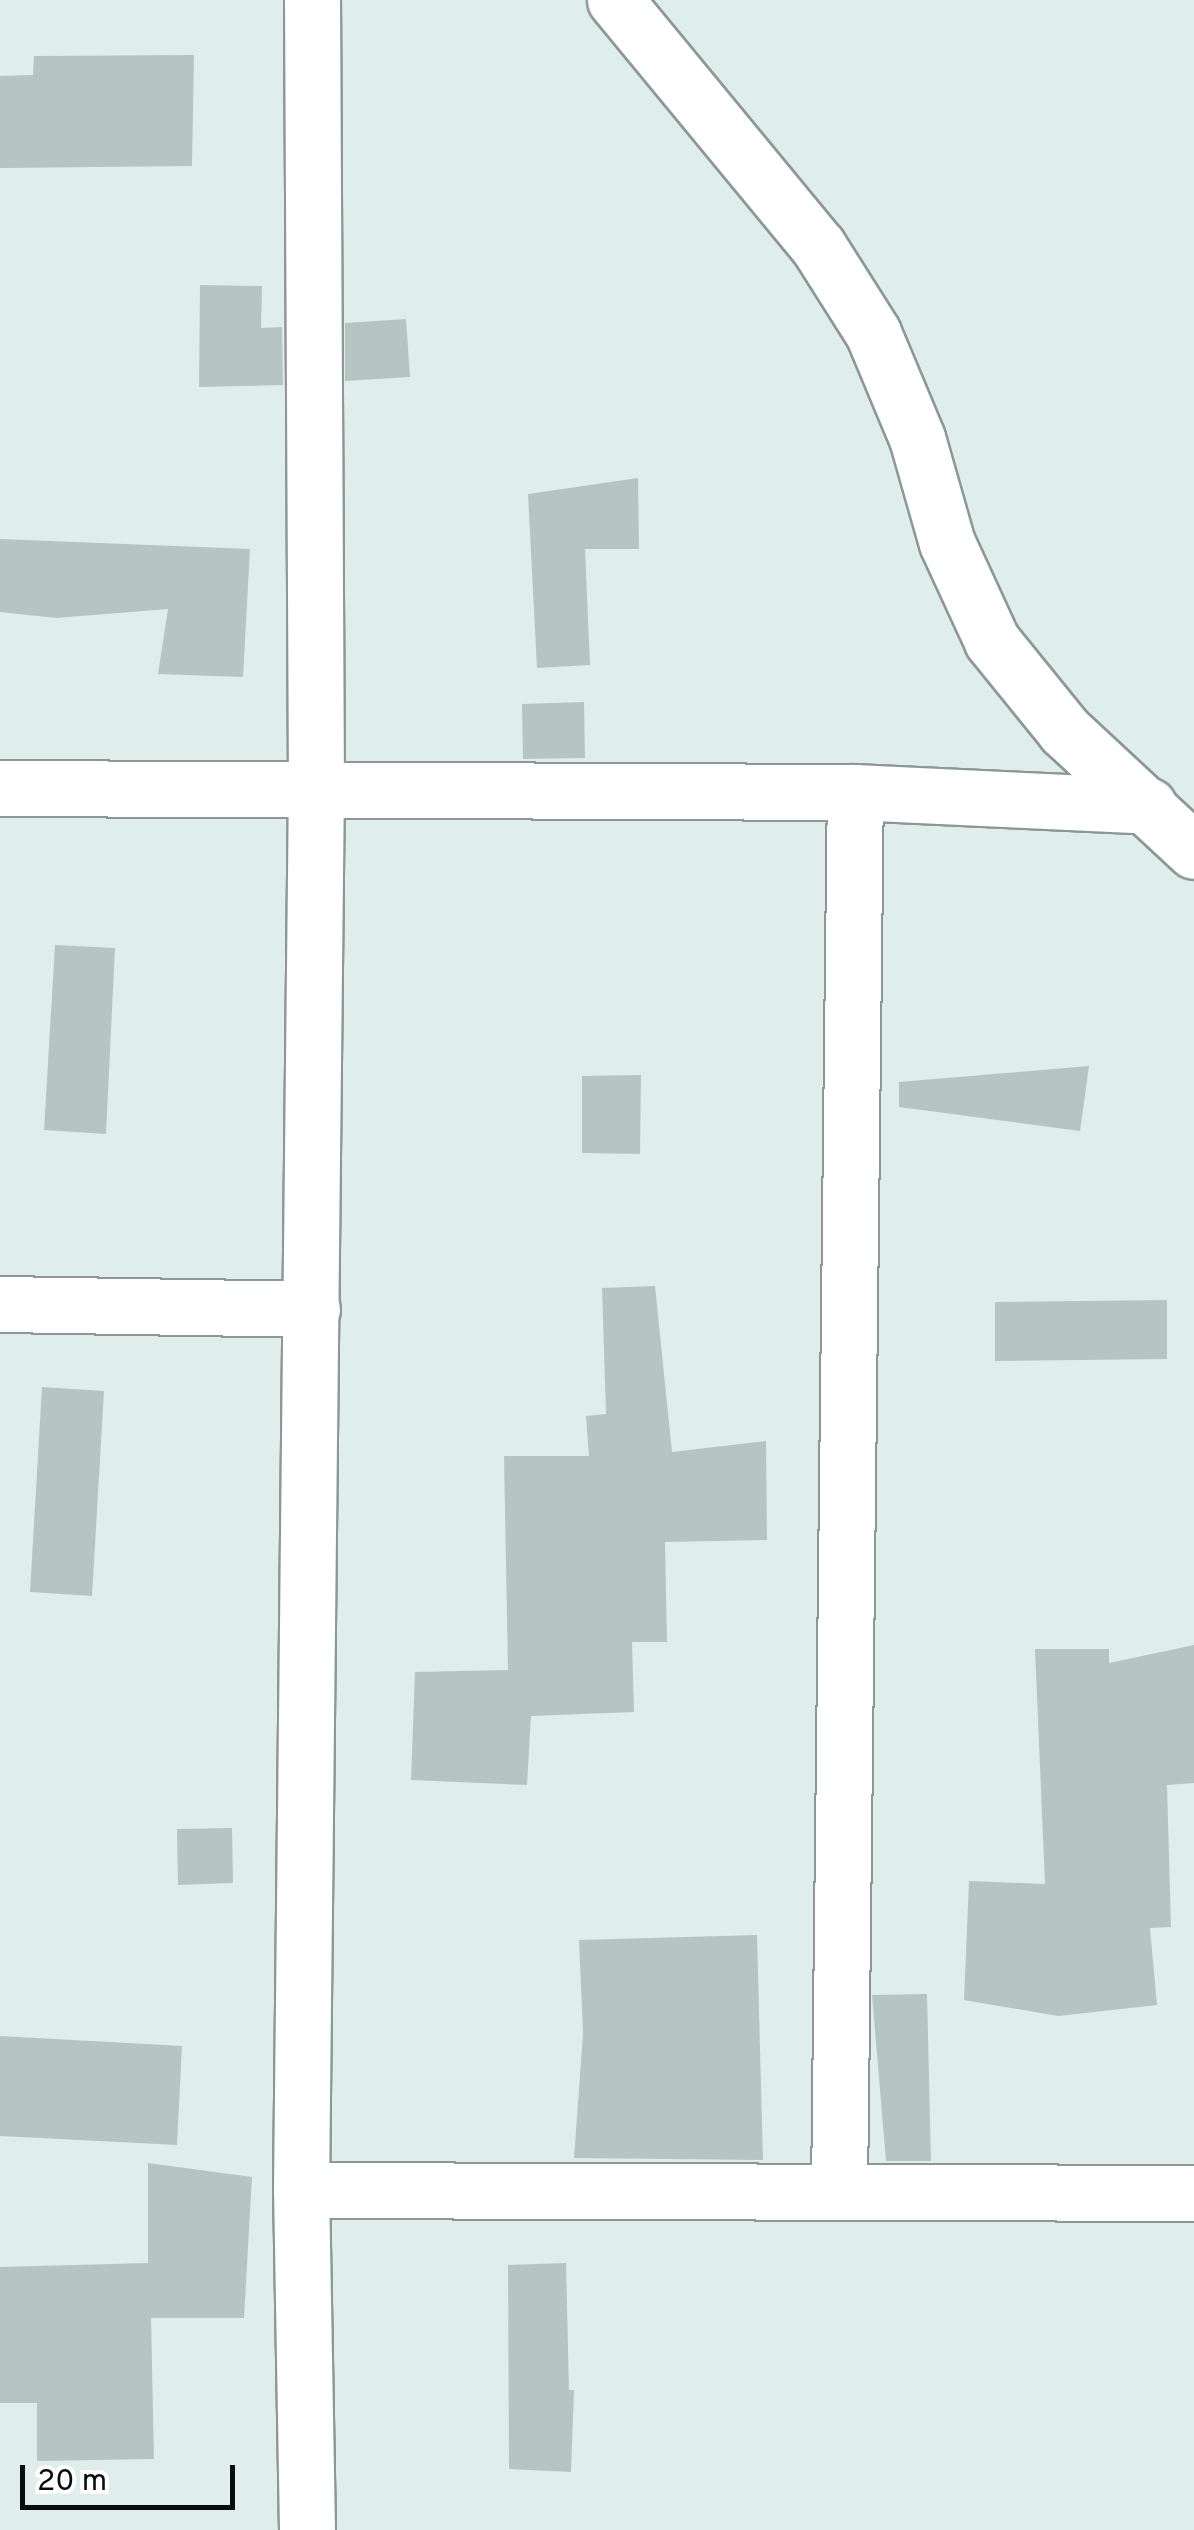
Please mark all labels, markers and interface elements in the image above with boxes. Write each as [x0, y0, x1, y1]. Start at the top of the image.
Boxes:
scale bar [25, 2445, 240, 2507]
text: 20 m [37, 2464, 107, 2501]

